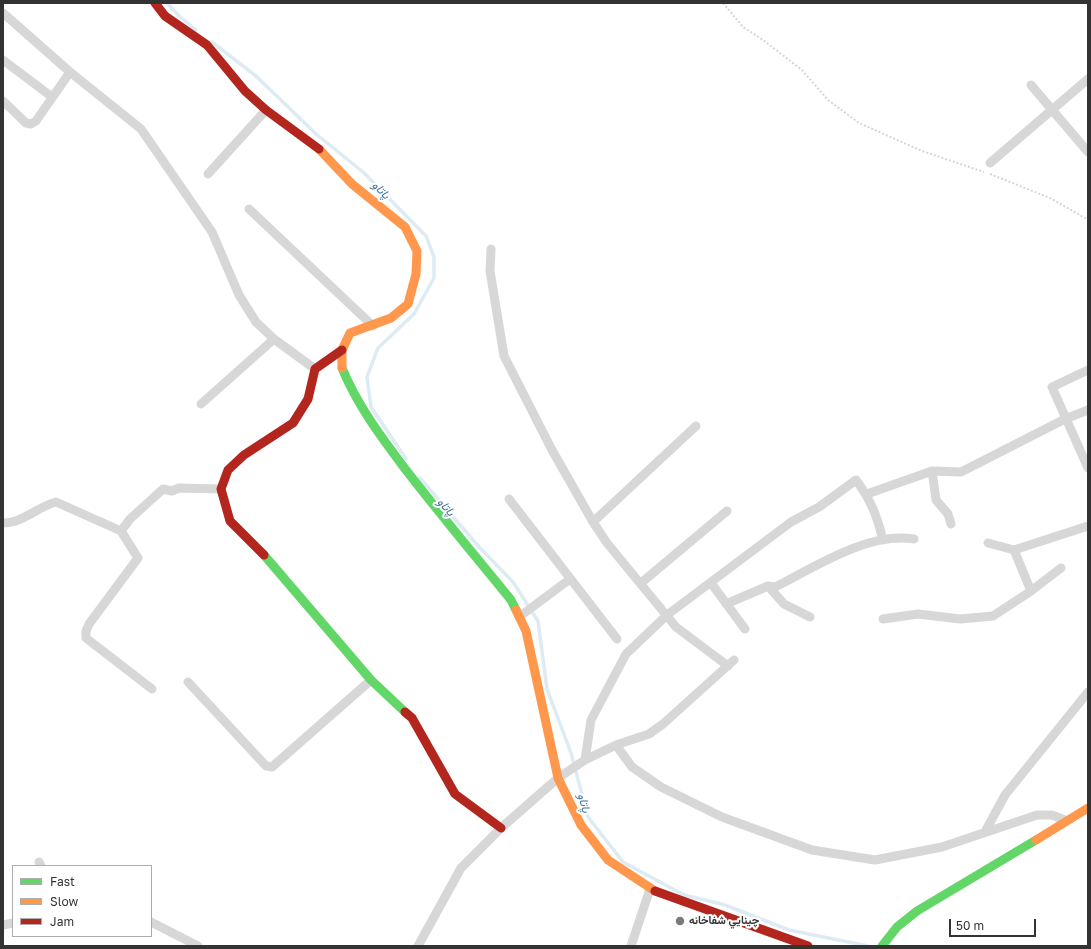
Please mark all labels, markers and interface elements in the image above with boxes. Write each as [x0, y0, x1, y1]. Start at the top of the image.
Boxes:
water label: پاتاو [369, 178, 393, 202]
water label: پاتاو [434, 495, 458, 519]
water label: پاتاو [575, 792, 593, 814]
legend [12, 865, 152, 937]
text: Fast [50, 874, 75, 889]
text: Slow [50, 894, 78, 909]
scale bar [951, 911, 1038, 937]
text: Jam [50, 914, 74, 929]
place label: چينايي شفاخانه [689, 914, 759, 928]
marker: چينايي شفاخانه [674, 915, 686, 927]
text: 50 m [956, 918, 984, 933]

